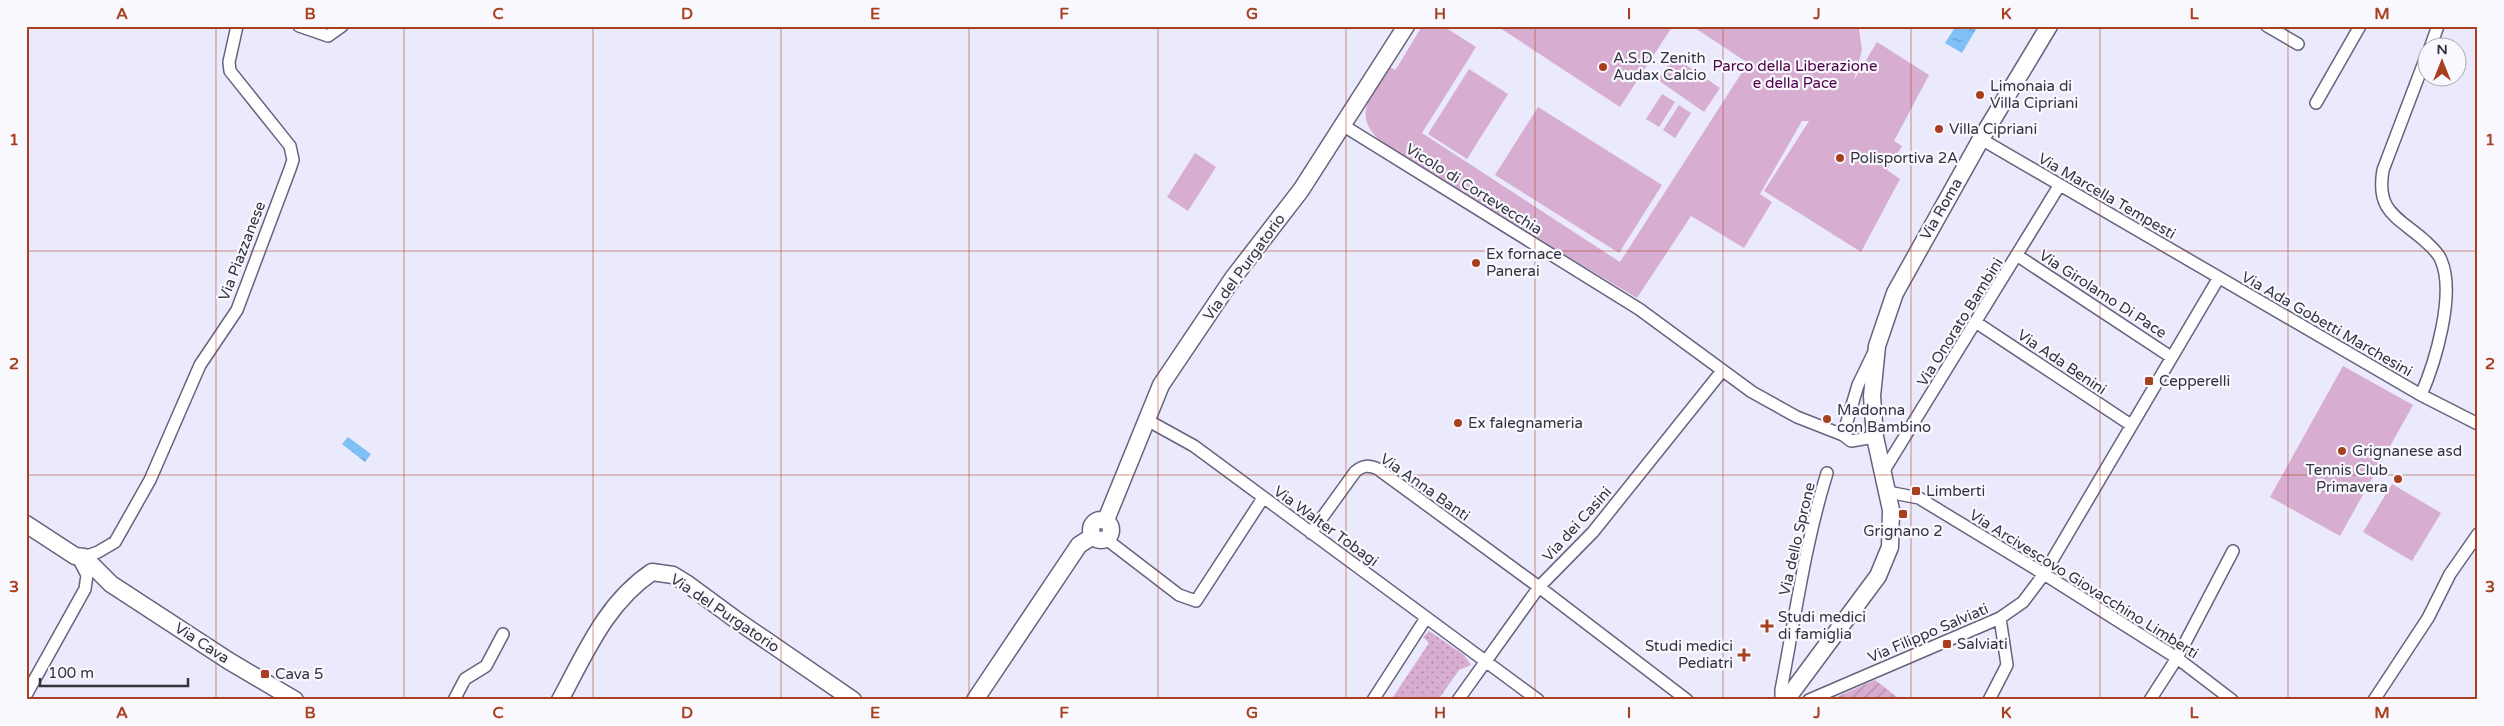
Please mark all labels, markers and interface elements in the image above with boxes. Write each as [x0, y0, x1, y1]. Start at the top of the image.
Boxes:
text: A [116, 4, 128, 24]
text: B [304, 4, 316, 24]
text: C [492, 4, 504, 24]
text: D [681, 4, 693, 24]
text: E [870, 4, 880, 24]
text: F [1059, 4, 1069, 24]
text: G [1246, 4, 1258, 24]
text: H [1434, 4, 1446, 24]
text: I [1627, 4, 1631, 24]
text: J [1812, 4, 1821, 24]
text: K [2001, 4, 2012, 24]
text: L [2189, 4, 2199, 24]
text: M [2374, 4, 2390, 24]
north arrow [2416, 38, 2466, 88]
text: N [2436, 41, 2448, 58]
place label: A.S.D. Zenith Audax Calcio [1613, 49, 1706, 84]
park label: Parco della Liberazione e della Pace [1713, 57, 1877, 92]
marker: A.S.D. Zenith Audax Calcio [1597, 61, 1609, 73]
place label: Limonaia di Villa Cipriani [1990, 77, 2078, 112]
marker: Limonaia di Villa Cipriani [1974, 89, 1986, 101]
place label: Villa Cipriani [1949, 120, 2037, 138]
marker: Villa Cipriani [1933, 123, 1945, 135]
text: 1 [9, 130, 19, 150]
text: 1 [2485, 130, 2495, 150]
street label: Vicolo di Cortevecchia [1402, 140, 1546, 238]
place label: Polisportiva 2A [1850, 149, 1958, 167]
street label: Via Marcella Tempesti [2035, 149, 2179, 243]
marker: Polisportiva 2A [1834, 152, 1846, 164]
street label: Via Roma [1916, 175, 1966, 243]
street label: Via Piazzanese [215, 199, 269, 303]
street label: Via del Purgatorio [1199, 210, 1289, 324]
place label: Ex fornace Panerai [1486, 245, 1562, 280]
street label: Via Girolamo Di Pace [2036, 246, 2170, 342]
street label: Via Onorato Bambini [1913, 255, 2007, 389]
marker: Ex fornace Panerai [1470, 257, 1482, 269]
street label: Via Ada Gobetti Marchesini [2238, 268, 2416, 380]
street label: Via Ada Benini [2014, 326, 2110, 398]
text: 2 [9, 354, 19, 374]
text: 2 [2485, 354, 2495, 374]
place label: Cepperelli [2159, 372, 2230, 390]
marker: Cepperelli [2143, 375, 2155, 387]
place label: Madonna con Bambino [1837, 401, 1931, 436]
marker: Madonna con Bambino [1821, 413, 1833, 425]
place label: Ex falegnameria [1468, 414, 1583, 432]
marker: Ex falegnameria [1452, 417, 1464, 429]
place label: Grignanese asd [2352, 442, 2462, 460]
marker: Grignanese asd [2336, 445, 2348, 457]
street label: Via Anna Banti [1377, 449, 1473, 525]
place label: Tennis Club Primavera [2305, 461, 2388, 496]
marker: Tennis Club Primavera [2392, 473, 2404, 485]
street label: Via dello Sprone [1775, 481, 1819, 597]
street label: Via Walter Tobagi [1270, 482, 1382, 570]
place label: Limberti [1926, 482, 1985, 500]
street label: Via dei Casini [1539, 483, 1615, 565]
marker: Limberti [1910, 485, 1922, 497]
street label: Via Arcivescovo Giovacchino Limberti [1966, 506, 2202, 662]
marker: Grignano 2 [1897, 508, 1909, 520]
place label: Grignano 2 [1863, 522, 1943, 540]
street label: Via del Purgatorio [667, 570, 783, 656]
text: 3 [9, 577, 19, 597]
text: 3 [2485, 577, 2495, 597]
street label: Via Filippo Salviati [1865, 599, 1991, 667]
place label: Studi medici di famiglia [1778, 608, 1866, 643]
street label: Via Cava [171, 619, 233, 667]
marker: Studi medici di famiglia [1760, 619, 1774, 633]
place label: Salviati [1957, 635, 2008, 653]
place label: Studi medici Pediatri [1645, 637, 1733, 672]
marker: Salviati [1941, 638, 1953, 650]
marker: Studi medici Pediatri [1737, 648, 1751, 662]
scale bar [40, 656, 188, 688]
text: 100 m [48, 664, 94, 682]
place label: Cava 5 [275, 665, 323, 683]
marker: Cava 5 [259, 668, 271, 680]
text: A [116, 703, 128, 723]
text: B [304, 703, 316, 723]
text: C [492, 703, 504, 723]
text: D [681, 703, 693, 723]
text: E [870, 703, 880, 723]
text: F [1059, 703, 1069, 723]
text: G [1246, 703, 1258, 723]
text: H [1434, 703, 1446, 723]
text: I [1627, 703, 1631, 723]
text: J [1812, 703, 1821, 723]
text: K [2001, 703, 2012, 723]
text: L [2189, 703, 2199, 723]
text: M [2374, 703, 2390, 723]

